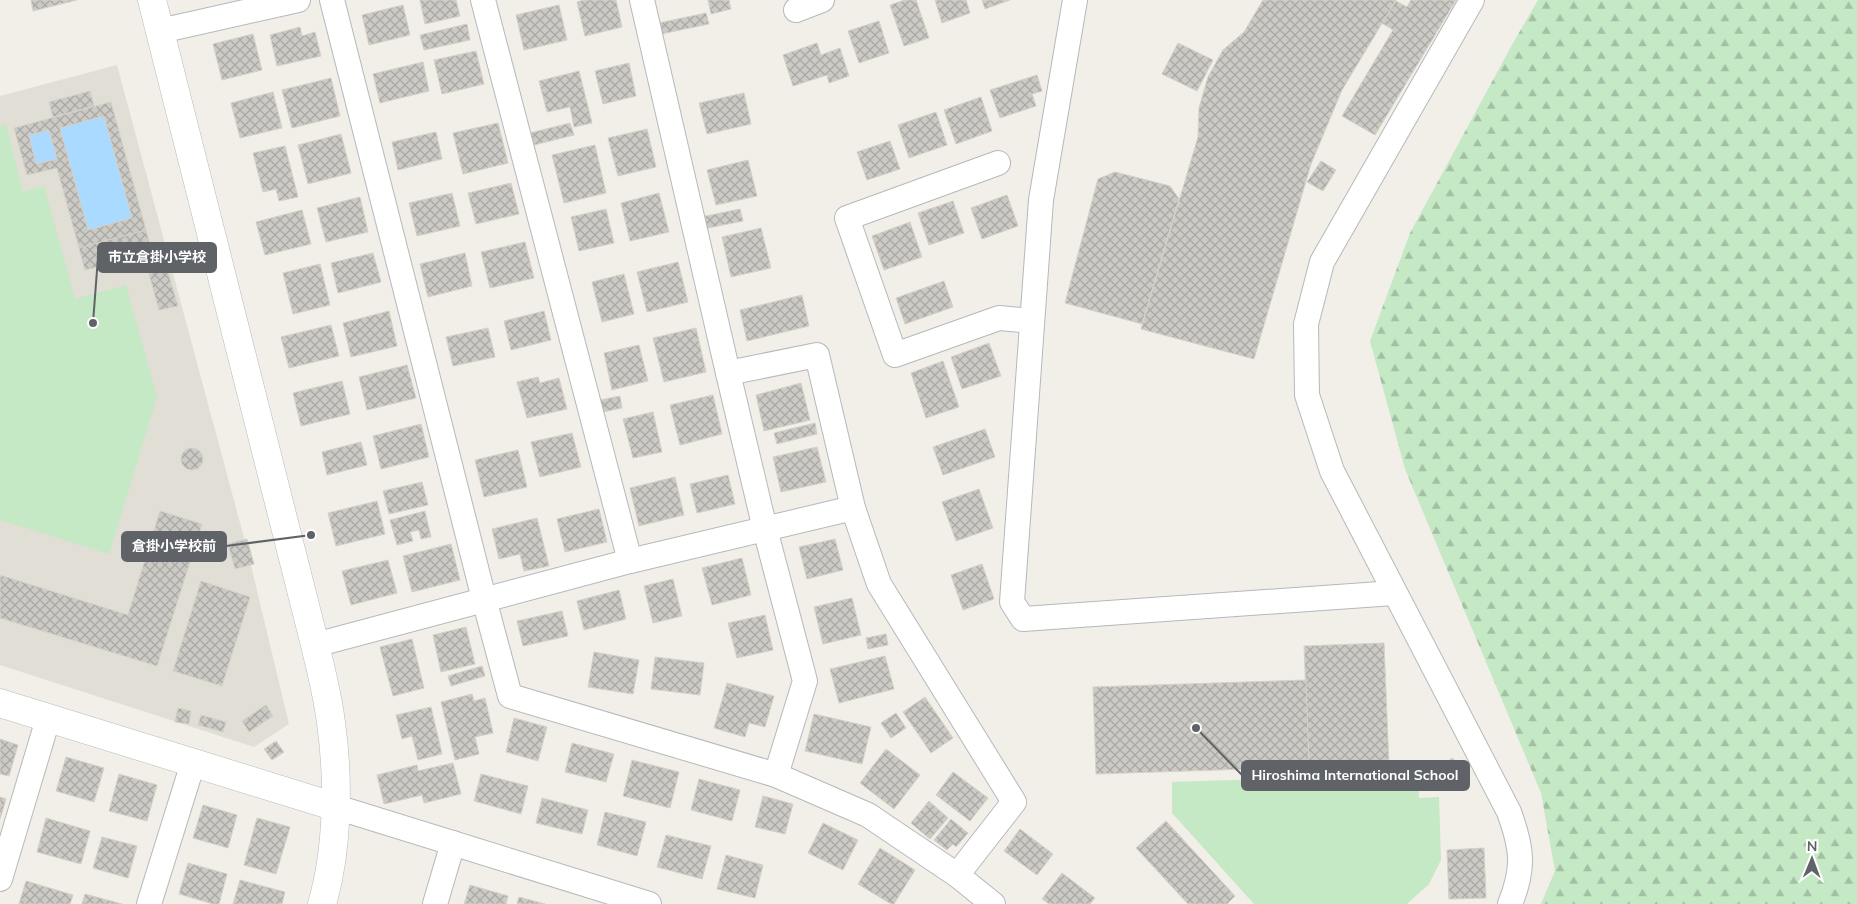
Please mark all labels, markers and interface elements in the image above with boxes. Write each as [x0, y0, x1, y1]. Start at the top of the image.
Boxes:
callout: 市立倉掛小学校 [98, 243, 216, 272]
text: 市立倉掛小学校 [108, 248, 206, 266]
callout: 倉掛小学校前 [122, 532, 226, 561]
text: 倉掛小学校前 [132, 537, 216, 555]
callout: Hiroshima International School [1242, 761, 1469, 790]
text: Hiroshima International School [1252, 766, 1458, 784]
north arrow [1787, 834, 1837, 884]
text: N [1807, 837, 1818, 855]

